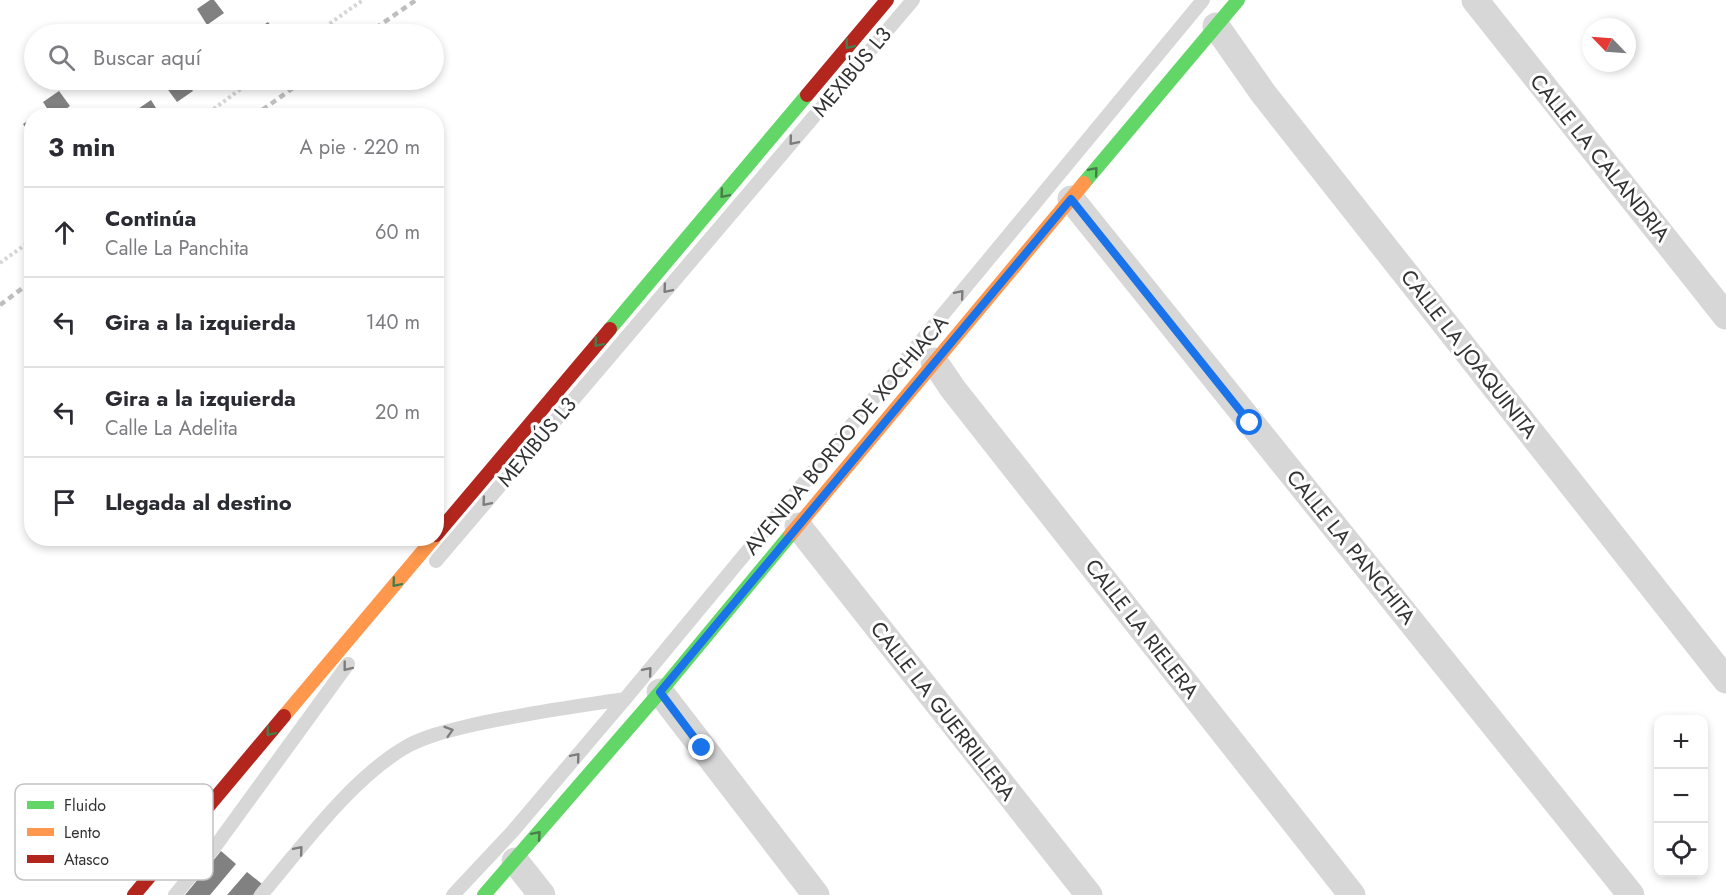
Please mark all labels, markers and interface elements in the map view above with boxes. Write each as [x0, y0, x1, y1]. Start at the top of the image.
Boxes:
north arrow [1582, 18, 1636, 72]
street label: MEXIBÚS L3 [805, 21, 899, 123]
search box [24, 24, 444, 90]
one-way arrow [845, 38, 856, 49]
icon: search [45, 41, 78, 74]
text: Buscar aquí [93, 41, 201, 73]
street label: CALLE LA CALANDRIA [1523, 68, 1677, 248]
text: 3 min [48, 128, 115, 166]
text: A pie · 220 m [300, 133, 420, 162]
one-way arrow [789, 134, 800, 145]
one-way arrow [1087, 167, 1098, 178]
one-way arrow [720, 187, 731, 198]
text: Continúa [105, 202, 196, 234]
icon: ahead [48, 216, 81, 249]
text: 60 m [375, 218, 420, 247]
text: Calle La Panchita [105, 234, 249, 263]
street label: CALLE LA JOAQUINITA [1393, 263, 1545, 445]
one-way arrow [663, 282, 674, 293]
one-way arrow [953, 290, 964, 301]
icon: left [48, 306, 81, 339]
text: Gira a la izquierda [105, 306, 296, 338]
text: 140 m [366, 308, 420, 337]
street label: AVENIDA BORDO DE XOCHIACA [737, 309, 955, 561]
one-way arrow [594, 336, 605, 347]
text: Gira a la izquierda [105, 382, 296, 414]
street label: MEXIBÚS L3 [490, 391, 584, 493]
icon: left [48, 396, 81, 429]
text: 20 m [375, 398, 420, 427]
route start [1236, 409, 1262, 435]
text: Calle La Adelita [105, 414, 238, 443]
street label: CALLE LA PANCHITA [1279, 463, 1423, 631]
icon: arrive [48, 486, 81, 519]
text: Llegada al destino [105, 486, 292, 518]
one-way arrow [482, 495, 493, 506]
street label: CALLE LA RIELERA [1078, 553, 1206, 705]
one-way arrow [392, 576, 403, 587]
street label: CALLE LA GUERRILLERA [863, 615, 1023, 807]
one-way arrow [343, 660, 354, 671]
one-way arrow [641, 667, 652, 678]
map controls [1654, 715, 1708, 877]
button: + [1654, 715, 1708, 769]
one-way arrow [267, 725, 278, 736]
one-way arrow [443, 726, 454, 738]
route end [688, 734, 714, 760]
one-way arrow [569, 753, 580, 764]
button: − [1654, 769, 1708, 823]
legend [15, 784, 213, 880]
text: Fluido [64, 794, 106, 817]
text: Lento [64, 821, 101, 844]
button: locate [1654, 823, 1708, 877]
one-way arrow [530, 831, 541, 842]
one-way arrow [292, 846, 303, 857]
text: Atasco [64, 848, 109, 871]

